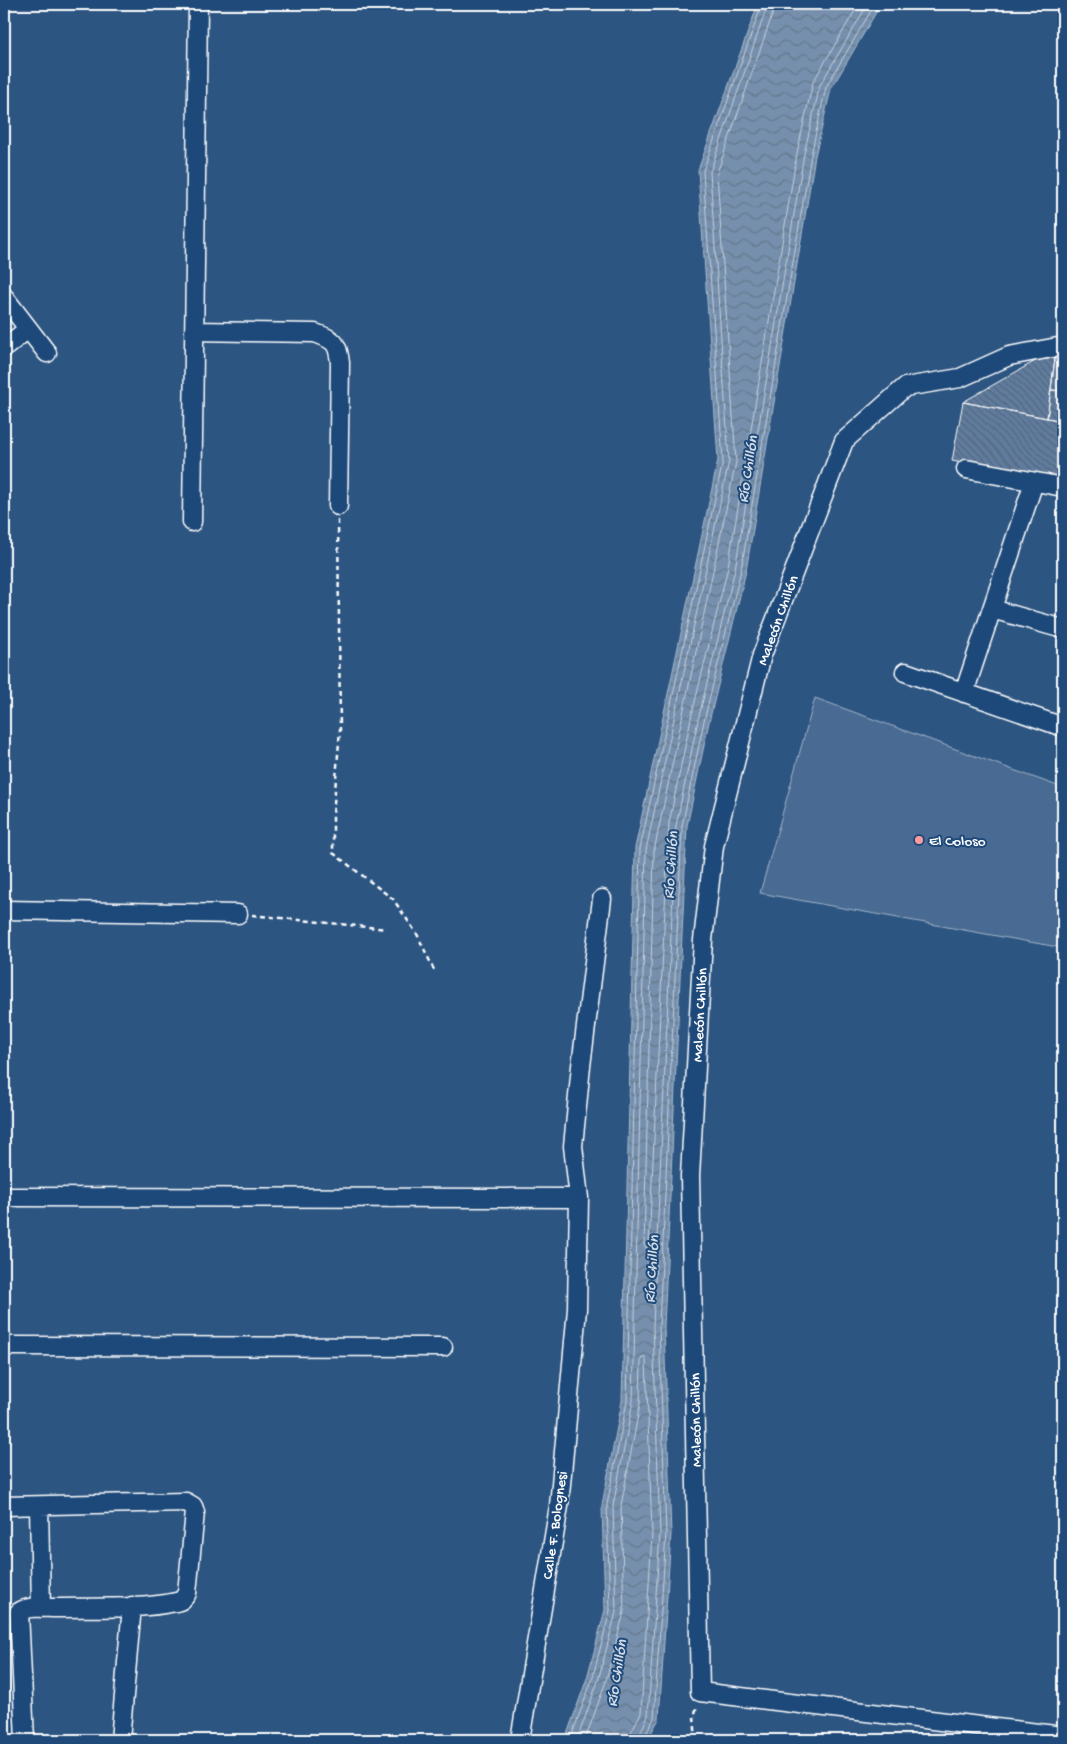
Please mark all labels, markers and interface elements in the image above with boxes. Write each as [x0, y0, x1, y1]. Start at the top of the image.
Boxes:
water label: Río Chillón [735, 434, 764, 504]
street label: Malecón Chillón [754, 573, 803, 668]
water label: Río Chillón [661, 830, 684, 900]
place label: El Coloso [929, 833, 986, 851]
marker: El Coloso [913, 834, 925, 846]
street label: Malecón Chillón [690, 968, 712, 1063]
water label: Río Chillón [642, 1234, 665, 1304]
street label: Malecón Chillón [687, 1373, 707, 1467]
street label: Calle F. Bolognesi [539, 1470, 572, 1581]
water label: Río Chillón [604, 1638, 633, 1708]

